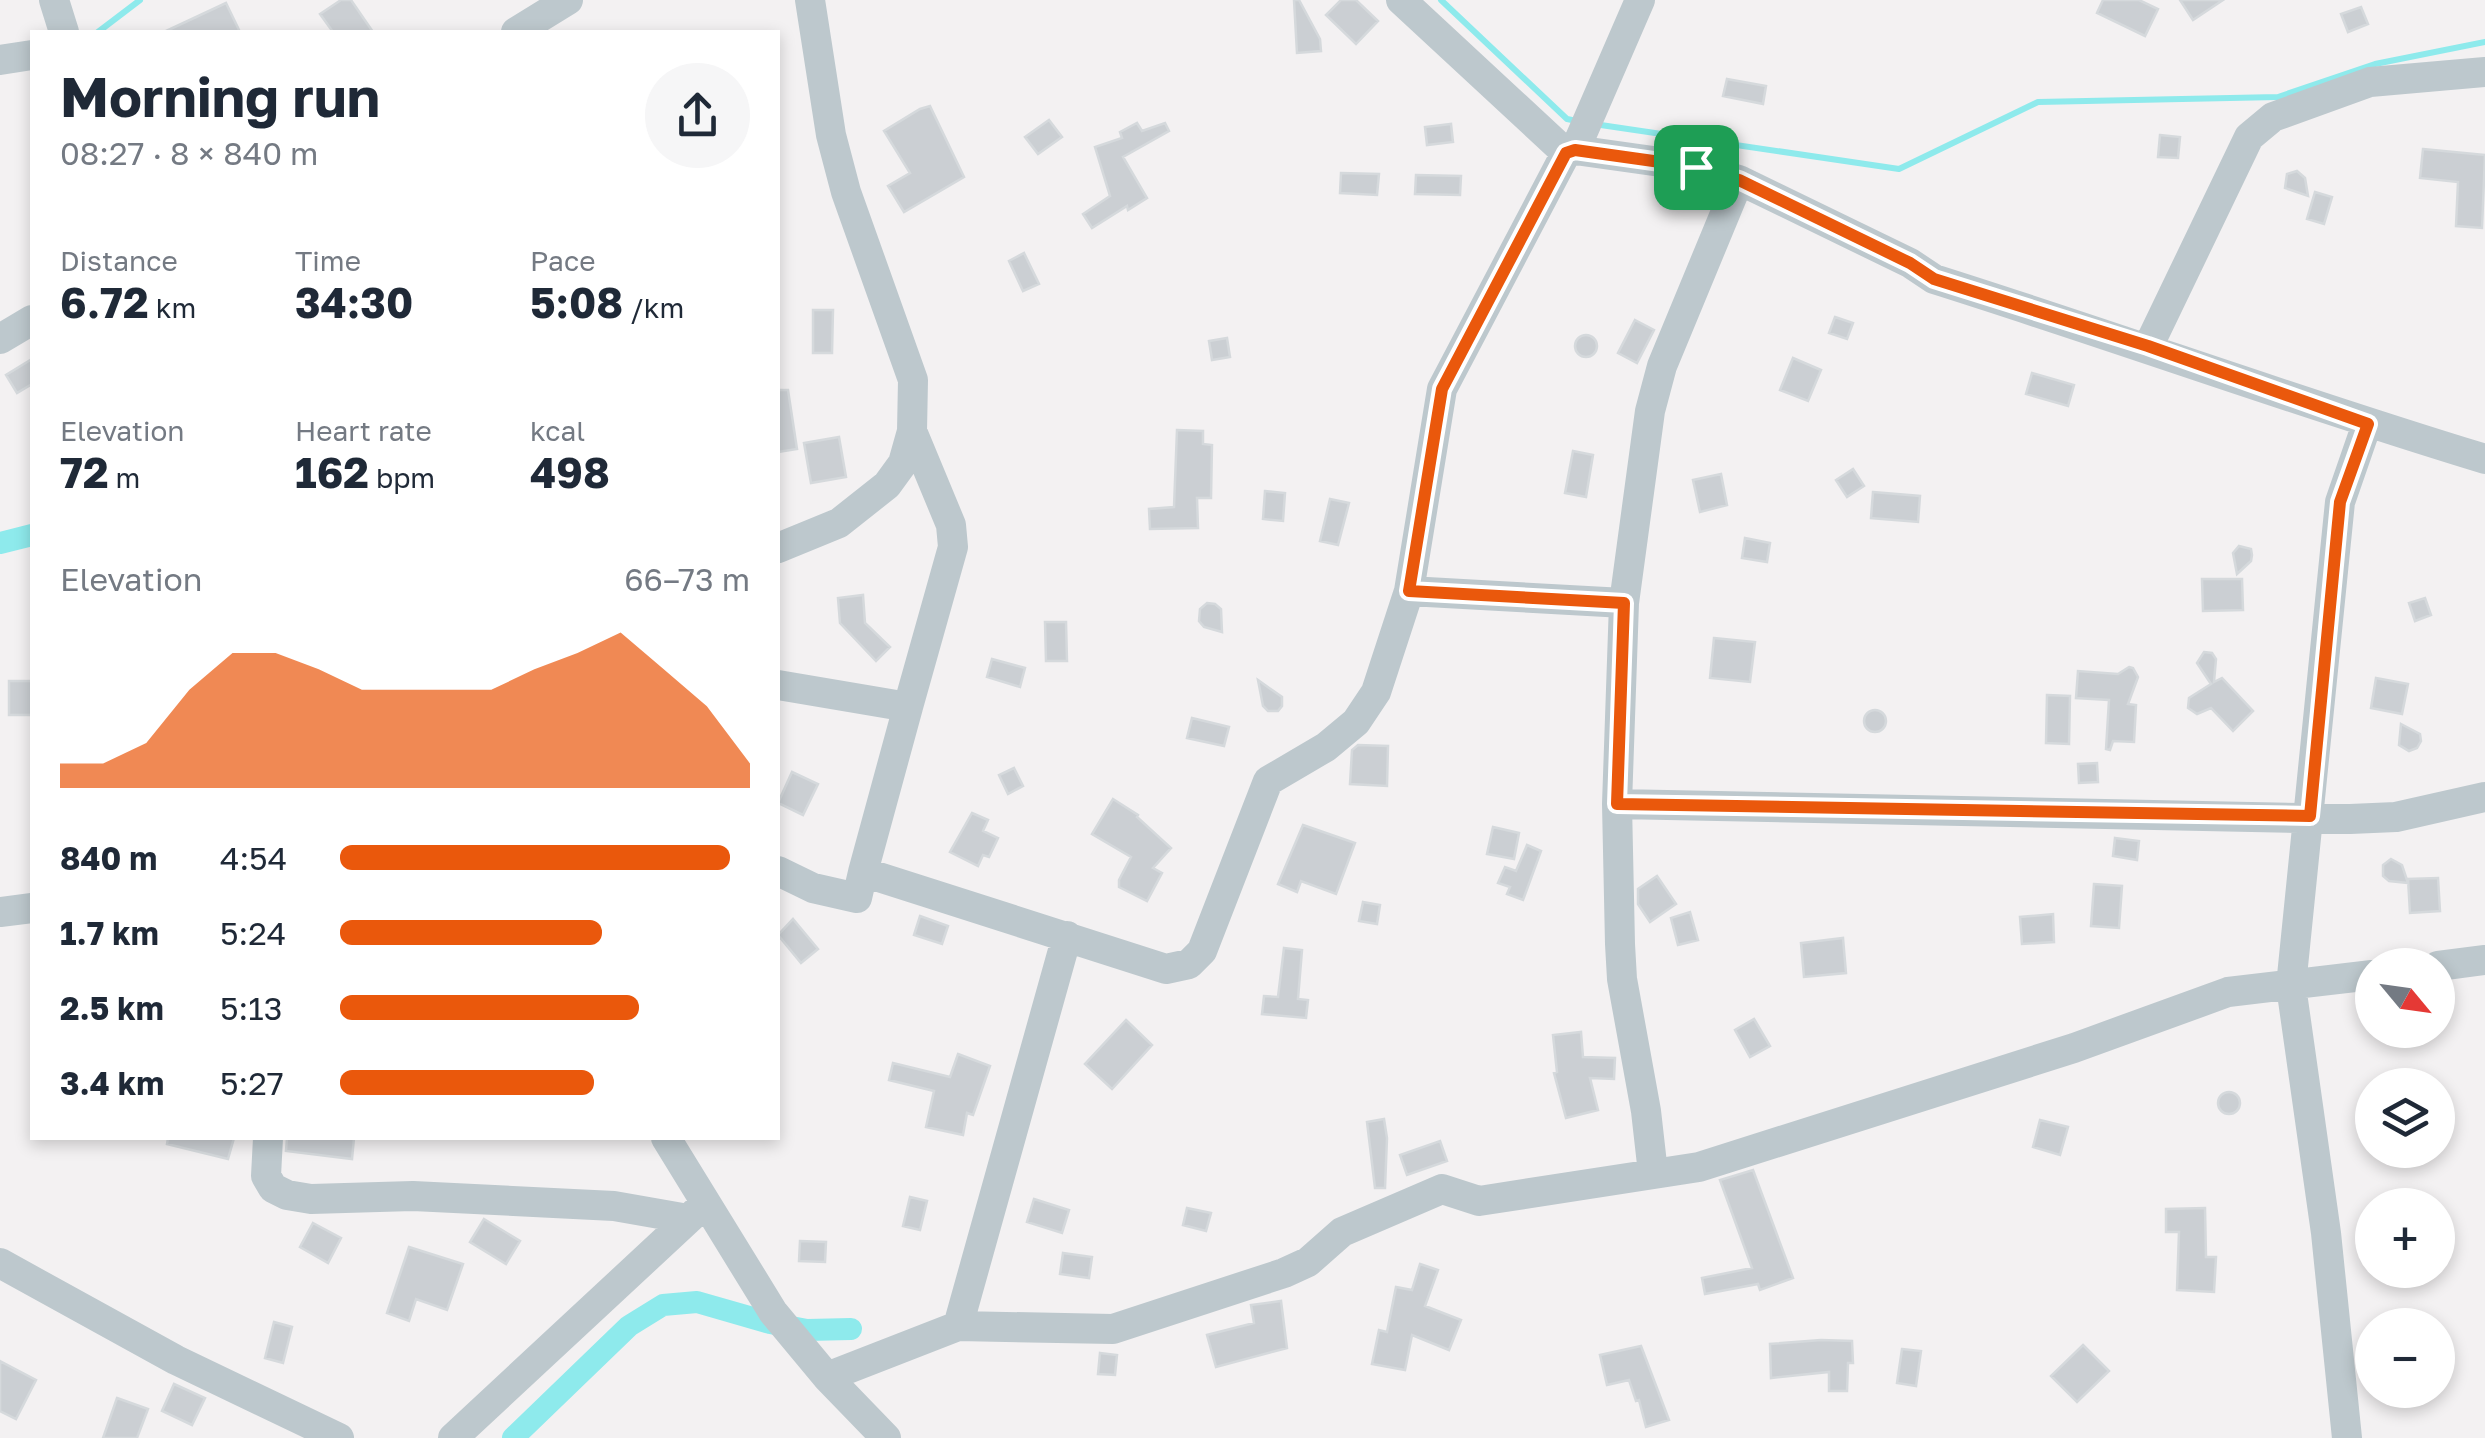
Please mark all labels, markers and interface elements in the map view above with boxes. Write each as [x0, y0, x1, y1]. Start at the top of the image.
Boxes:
text: Morning run [60, 63, 380, 129]
button: share [645, 63, 750, 168]
pin [1654, 125, 1739, 210]
text: 08:27 · 8 × 840 m [60, 134, 318, 172]
icon: arrive [1669, 140, 1724, 195]
text: Distance [60, 244, 178, 277]
text: Time [295, 244, 361, 277]
text: Pace [530, 244, 595, 277]
text: 6.72 [60, 277, 149, 327]
text: 34:30 [295, 277, 413, 327]
text: 5:08 [530, 277, 623, 327]
text: km [149, 291, 196, 324]
text: /km [623, 291, 684, 324]
text: Elevation [60, 414, 185, 447]
text: Heart rate [295, 414, 432, 447]
text: kcal [530, 414, 585, 447]
text: 72 [60, 447, 109, 497]
text: 162 [295, 447, 369, 497]
text: 498 [530, 447, 610, 497]
text: m [109, 461, 140, 494]
text: bpm [369, 461, 435, 494]
text: Elevation [60, 560, 202, 598]
text: 66–73 m [624, 560, 750, 598]
text: 840 m [60, 839, 157, 877]
text: 4:54 [220, 839, 287, 877]
text: 1.7 km [60, 914, 159, 952]
text: 5:24 [220, 914, 286, 952]
north arrow [2355, 948, 2455, 1048]
map controls [2355, 948, 2455, 1408]
text: 2.5 km [60, 989, 164, 1027]
text: 5:13 [220, 989, 282, 1027]
text: 3.4 km [60, 1064, 164, 1102]
text: 5:27 [220, 1064, 284, 1102]
button: layers [2355, 1068, 2455, 1168]
button: + [2355, 1188, 2455, 1288]
button: − [2355, 1308, 2455, 1408]

